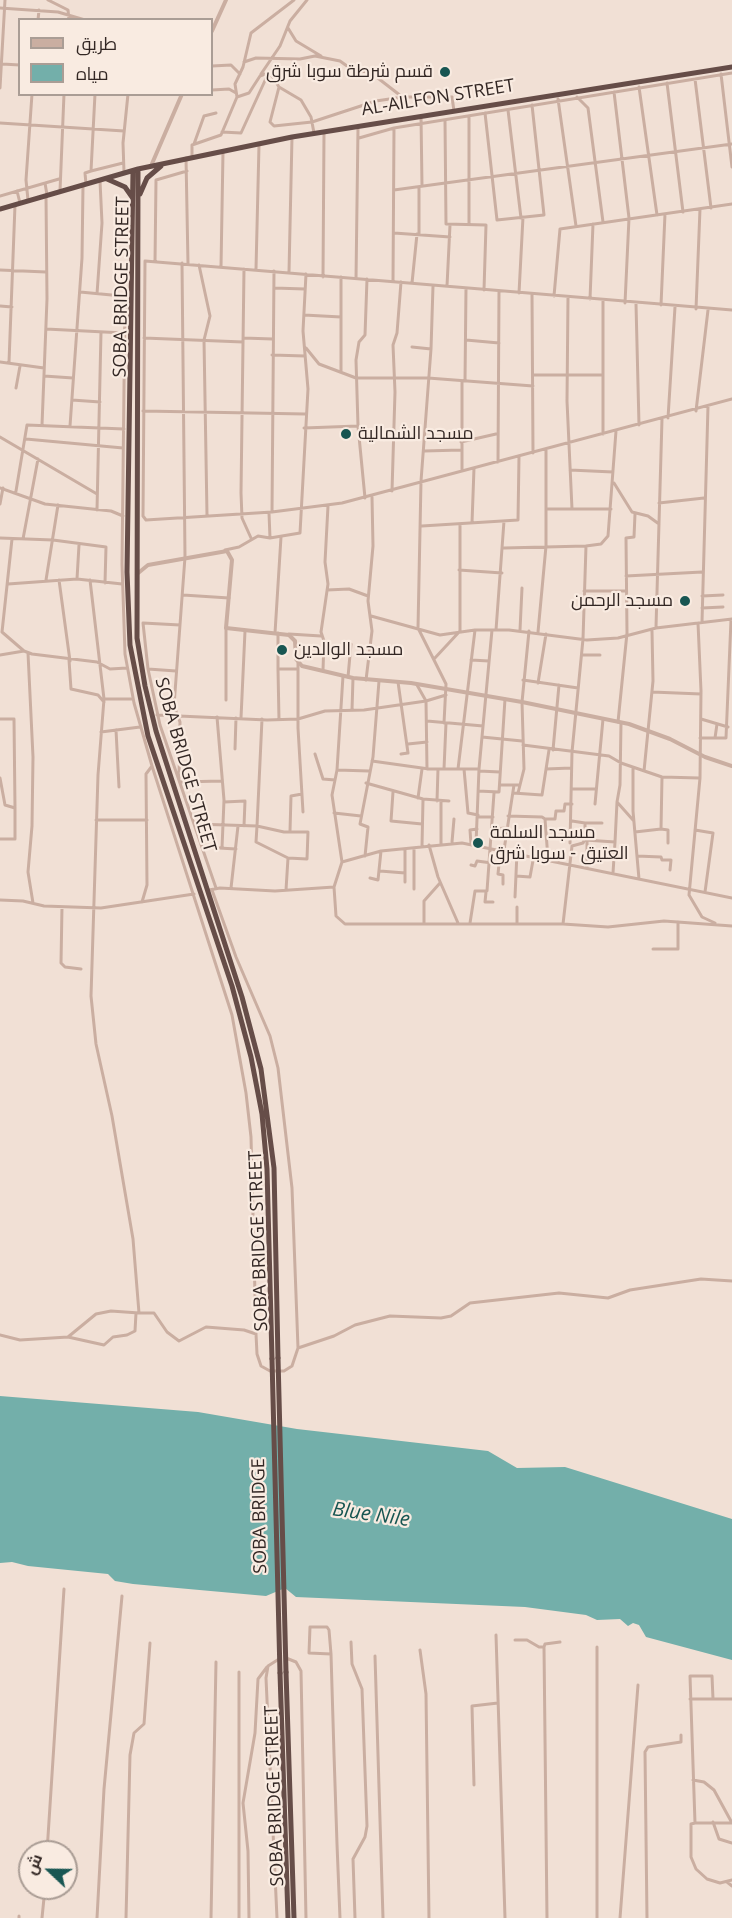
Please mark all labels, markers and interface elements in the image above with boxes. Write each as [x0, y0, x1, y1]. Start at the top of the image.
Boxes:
legend [18, 18, 213, 96]
text: طريق [76, 31, 117, 55]
text: مياه [76, 61, 109, 85]
place label: قسم شرطة سوبا شرق [266, 61, 433, 83]
marker: قسم شرطة سوبا شرق [438, 65, 452, 79]
street label: AL-AILFON STREET [360, 75, 516, 121]
street label: SOBA BRIDGE STREET [110, 196, 134, 378]
place label: مسجد الشمالية [358, 423, 474, 445]
marker: مسجد الشمالية [339, 427, 353, 441]
place label: مسجد الرحمن [571, 590, 673, 612]
marker: مسجد الرحمن [678, 594, 692, 608]
place label: مسجد الوالدين [294, 639, 403, 661]
marker: مسجد الوالدين [275, 643, 289, 657]
street label: SOBA BRIDGE STREET [150, 675, 220, 855]
place label: مسجد السلمة العتيق - سوبا شرق [490, 822, 629, 864]
marker: مسجد السلمة العتيق - سوبا شرق [471, 836, 485, 850]
street label: SOBA BRIDGE STREET [245, 1150, 273, 1332]
street label: SOBA BRIDGE [248, 1458, 272, 1574]
water label: Blue Nile [331, 1498, 411, 1532]
street label: SOBA BRIDGE STREET [261, 1705, 289, 1887]
north arrow [18, 1840, 78, 1900]
text: ش [19, 1850, 47, 1878]

